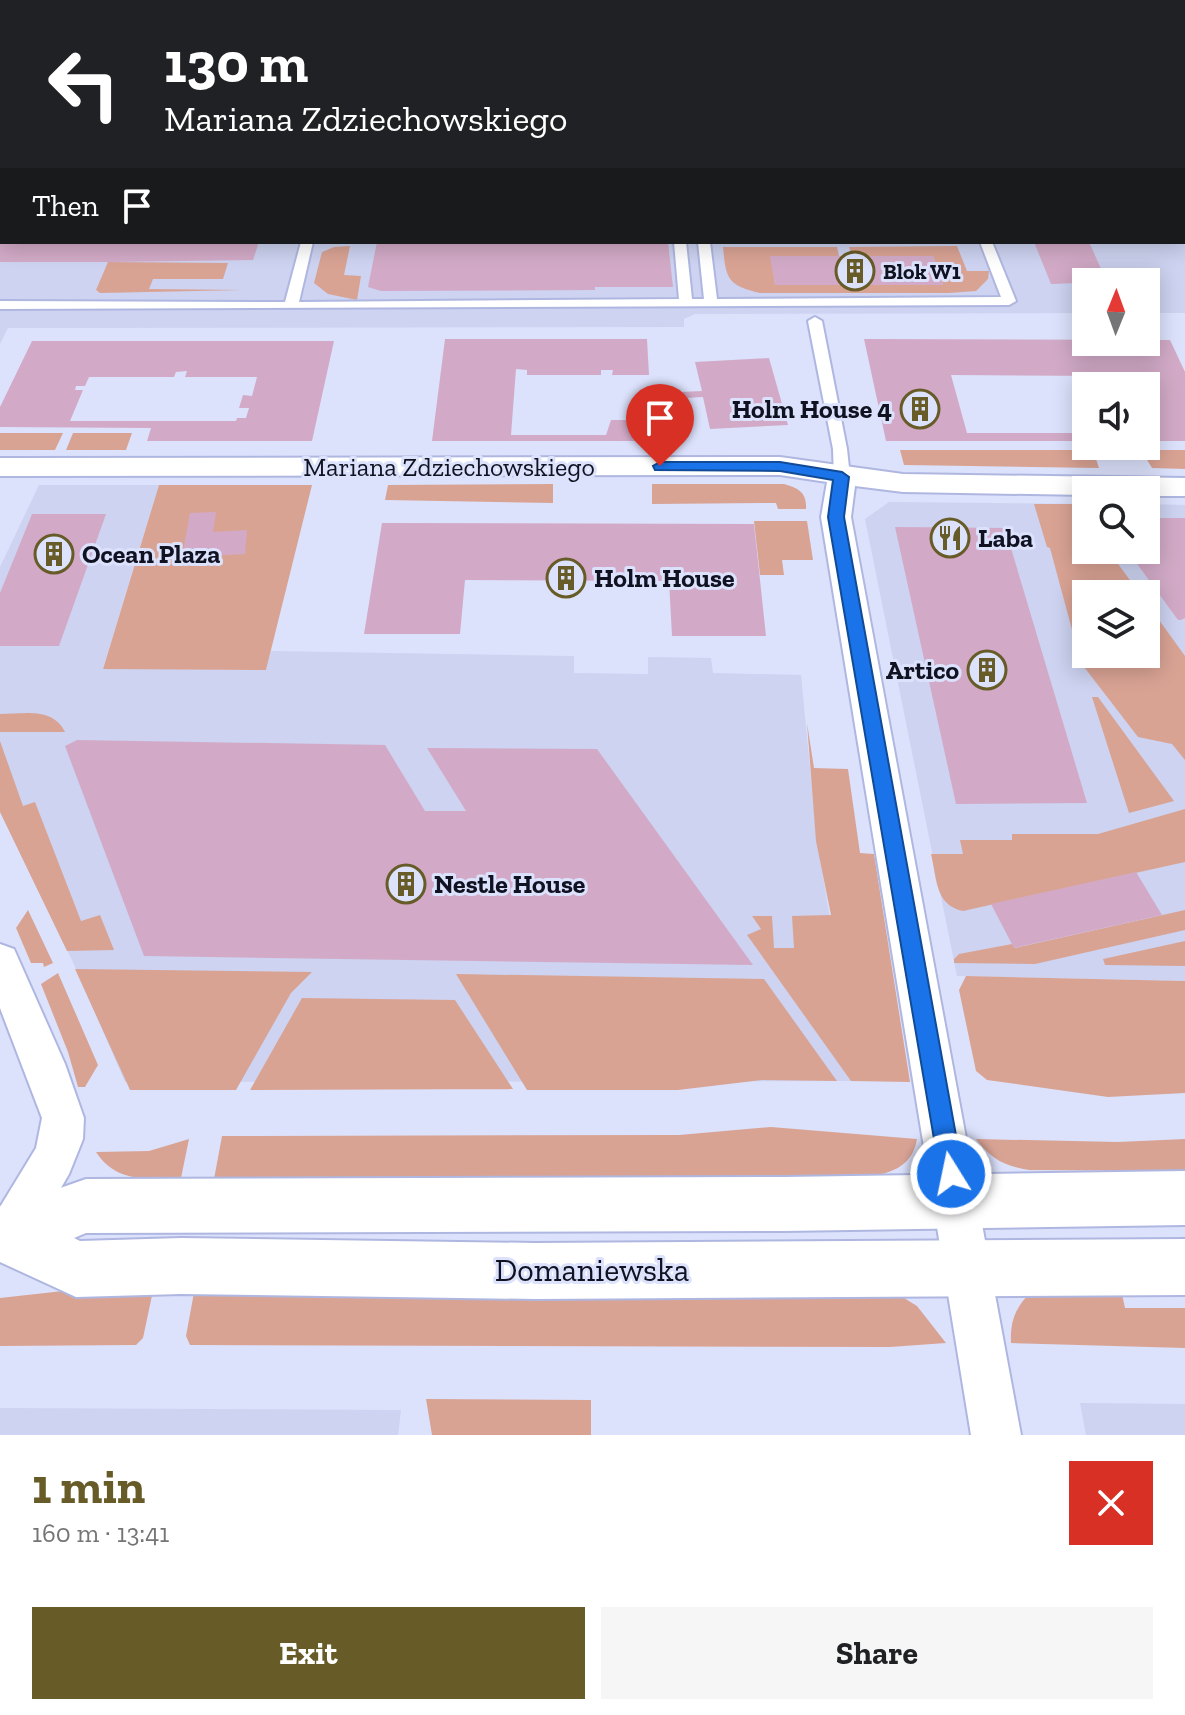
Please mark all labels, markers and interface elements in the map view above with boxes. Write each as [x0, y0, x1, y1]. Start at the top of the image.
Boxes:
text: 130 m [164, 29, 308, 96]
icon: left [32, 32, 136, 136]
text: Mariana Zdziechowskiego [164, 97, 568, 140]
icon: arrive [115, 184, 159, 228]
text: Then [32, 188, 99, 224]
building icon: Blok W1 [834, 250, 876, 292]
place label: Blok W1 [883, 258, 961, 285]
north arrow [1072, 268, 1160, 356]
map controls [1072, 268, 1160, 668]
button: sound [1072, 372, 1160, 460]
pin [626, 384, 694, 466]
building icon: Holm House 4 [899, 388, 941, 430]
place label: Holm House 4 [732, 393, 892, 425]
icon: arrive [638, 396, 682, 440]
street label: Mariana Zdziechowskiego [303, 451, 595, 483]
button: search [1072, 476, 1160, 564]
restaurant icon: Laba [929, 517, 971, 559]
place label: Laba [978, 522, 1033, 554]
building icon: Ocean Plaza [33, 533, 75, 575]
place label: Ocean Plaza [82, 538, 220, 570]
building icon: Holm House [545, 557, 587, 599]
place label: Holm House [594, 562, 735, 594]
button: layers [1072, 580, 1160, 668]
building icon: Artico [966, 649, 1008, 691]
place label: Artico [886, 654, 959, 686]
building icon: Nestle House [385, 863, 427, 905]
place label: Nestle House [434, 868, 586, 900]
position arrow [909, 1132, 993, 1216]
street label: Domaniewska [495, 1251, 689, 1289]
text: 1 min [32, 1458, 145, 1515]
button: close [1069, 1461, 1153, 1545]
text: 160 m · 13:41 [32, 1517, 169, 1549]
button: Exit [32, 1607, 585, 1699]
button: Share [601, 1607, 1153, 1699]

